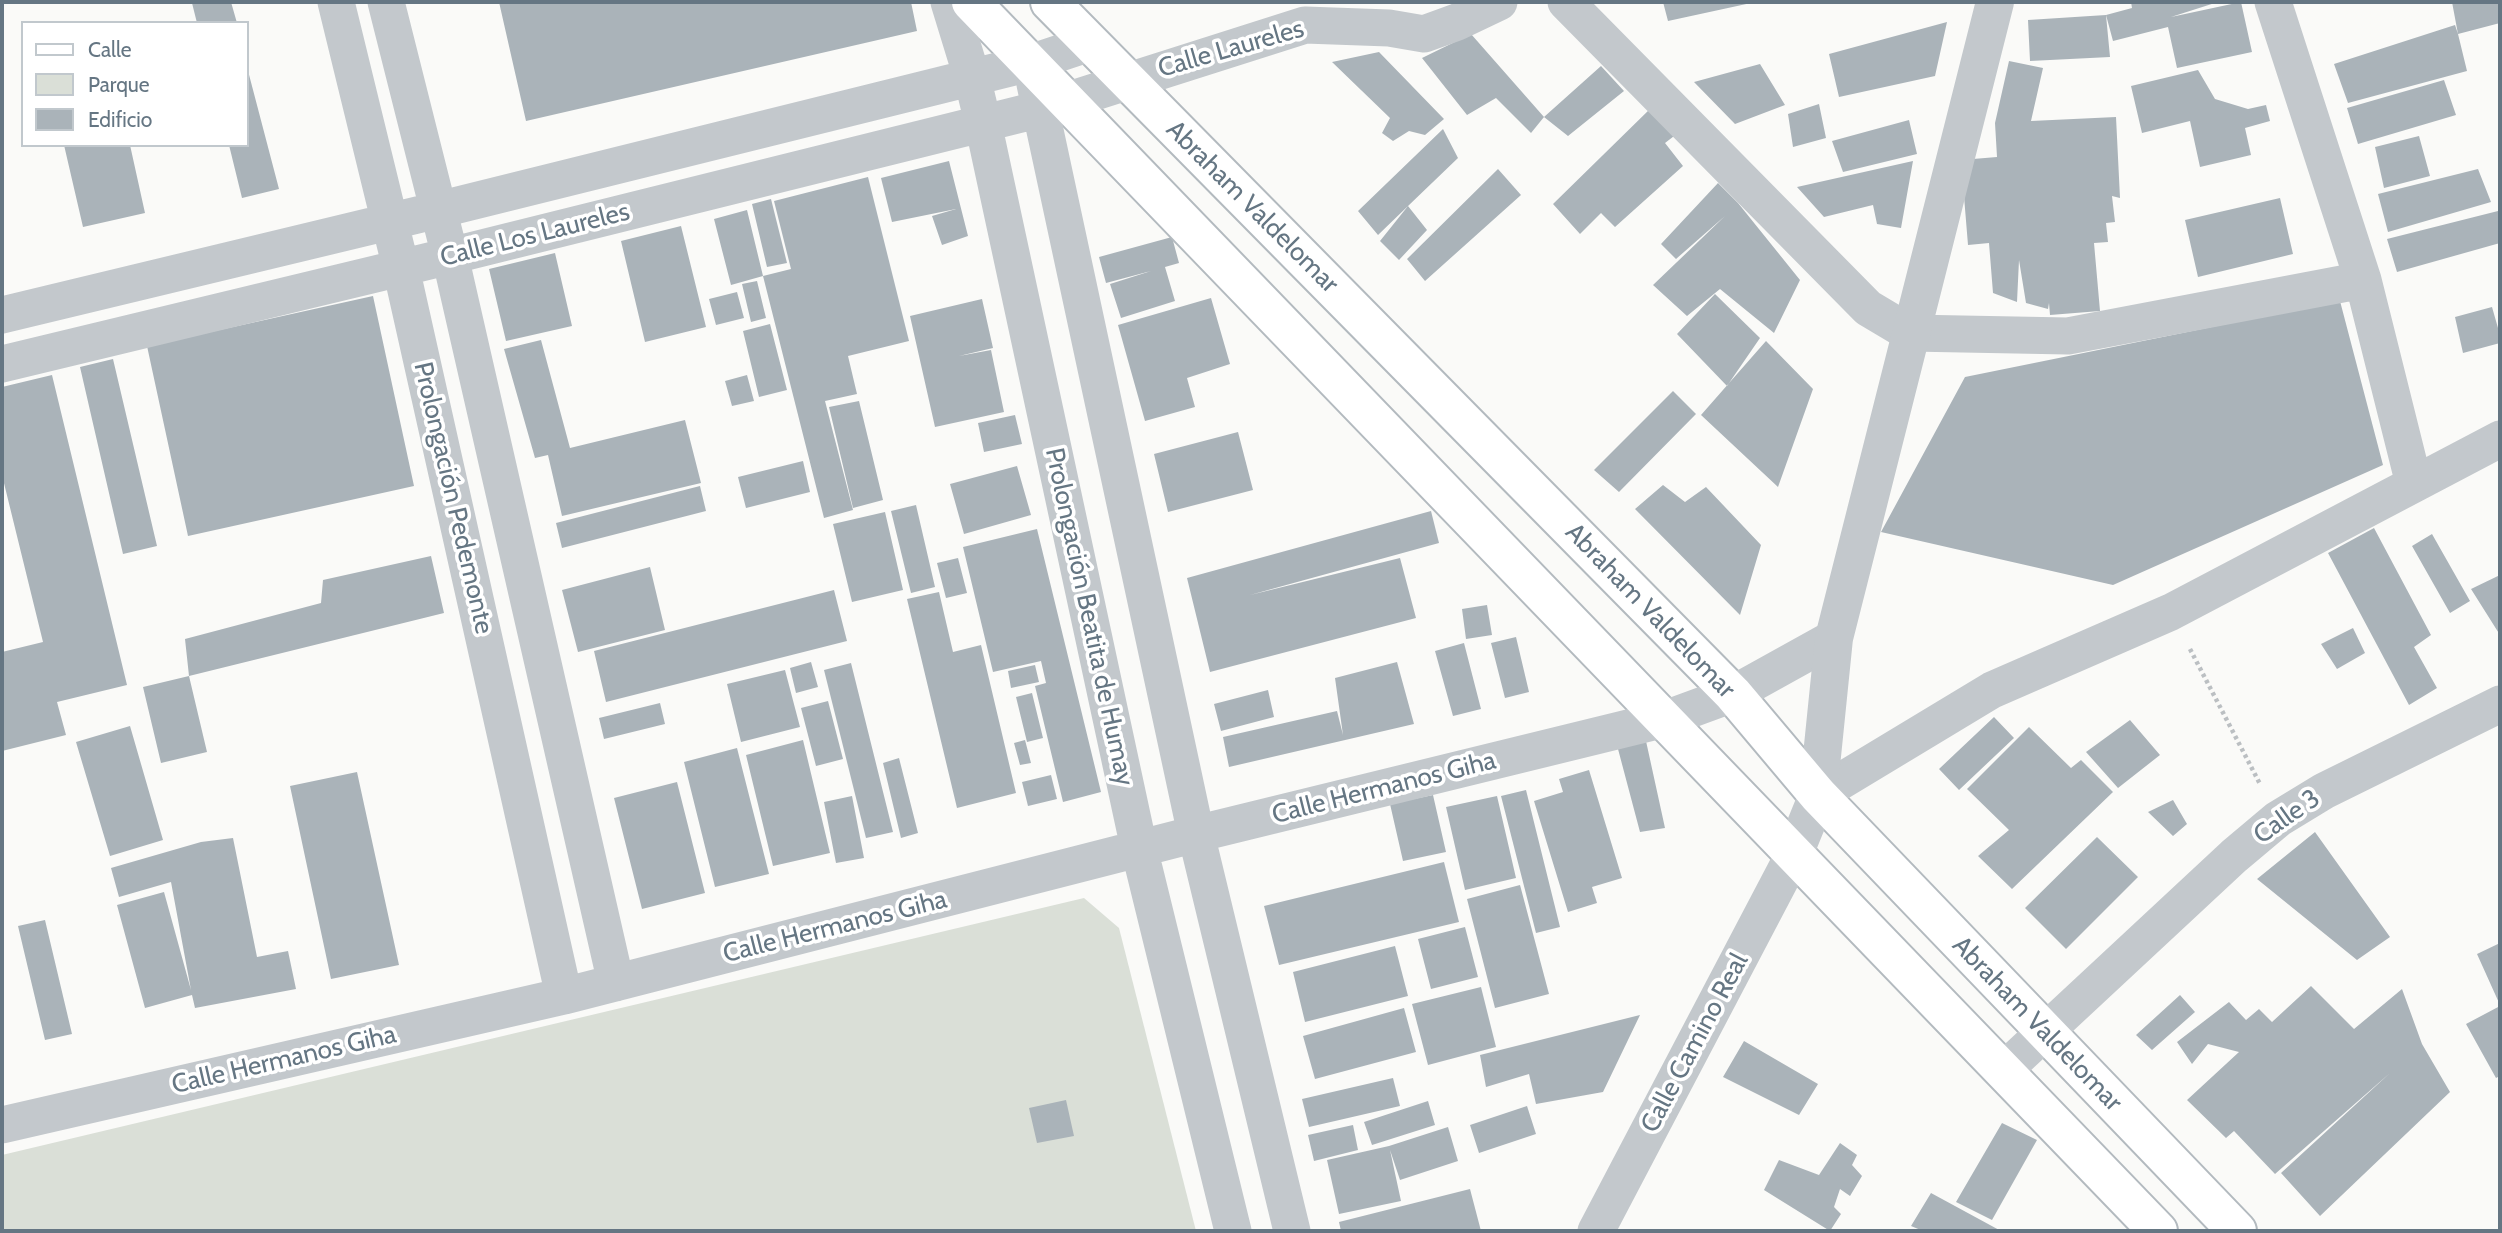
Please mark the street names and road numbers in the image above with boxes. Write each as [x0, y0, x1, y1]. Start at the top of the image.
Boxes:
street label: Calle Laureles [1155, 13, 1307, 85]
street label: Abraham Valdelomar [1159, 114, 1345, 300]
street label: Calle Los Laureles [437, 196, 633, 274]
street label: Prolongación Pedemonte [407, 359, 499, 637]
street label: Prolongación Beatita de Humay [1038, 445, 1140, 789]
street label: Abraham Valdelomar [1559, 517, 1741, 705]
street label: Calle Hermanos Giha [1269, 745, 1499, 831]
street label: Calle 3 [2248, 783, 2326, 851]
street label: Calle Hermanos Giha [720, 884, 950, 970]
street label: Abraham Valdelomar [1946, 930, 2128, 1118]
street label: Calle Camino Real [1635, 948, 1755, 1138]
street label: Calle Hermanos Giha [169, 1019, 399, 1101]

